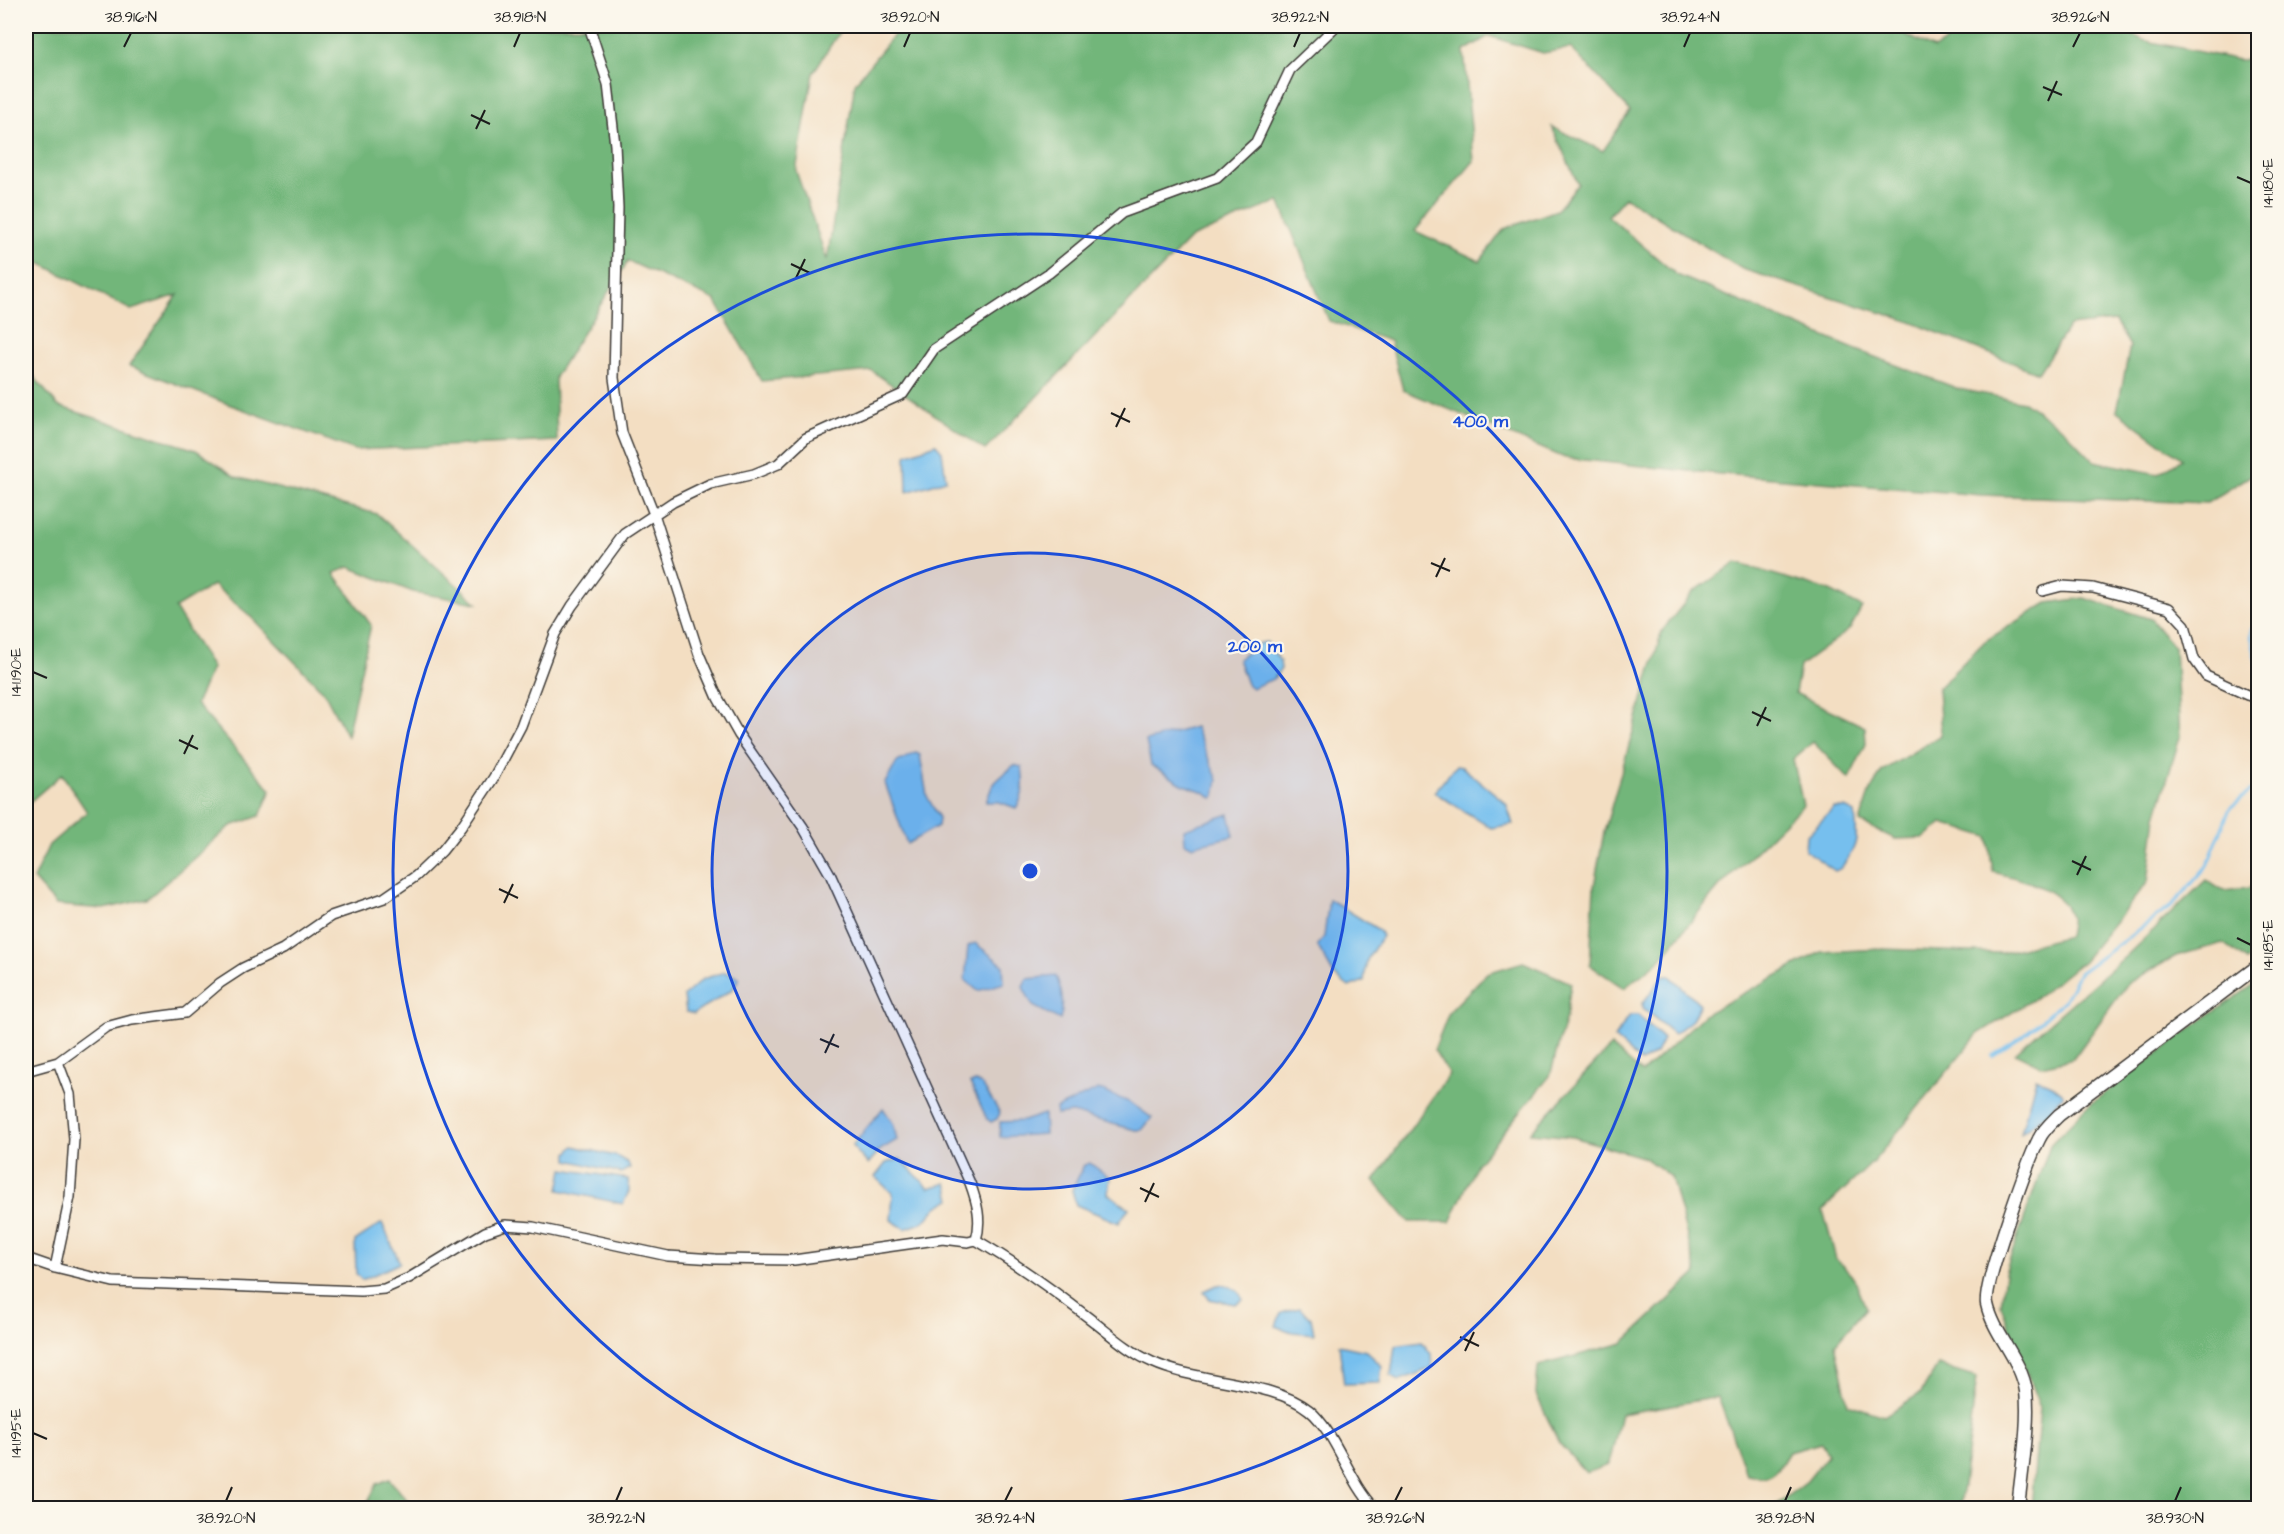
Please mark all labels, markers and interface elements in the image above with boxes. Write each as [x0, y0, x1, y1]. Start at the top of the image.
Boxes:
text: 38.916°N [105, 7, 157, 28]
text: 38.918°N [494, 7, 546, 28]
text: 38.920°N [881, 7, 939, 28]
text: 38.922°N [1271, 7, 1329, 28]
text: 38.924°N [1660, 7, 1720, 28]
text: 38.926°N [2051, 7, 2109, 28]
text: 141.180°E [2258, 158, 2279, 208]
text: 400 m [1452, 409, 1509, 434]
text: 200 m [1227, 634, 1283, 659]
text: 141.190°E [6, 648, 27, 696]
centre of rings [1020, 861, 1040, 881]
text: 141.185°E [2258, 920, 2279, 970]
text: 141.195°E [6, 1408, 27, 1458]
text: 38.920°N [197, 1508, 255, 1529]
text: 38.922°N [587, 1508, 645, 1529]
text: 38.924°N [975, 1508, 1035, 1529]
text: 38.926°N [1366, 1508, 1424, 1529]
text: 38.928°N [1755, 1508, 1815, 1529]
text: 38.930°N [2146, 1508, 2204, 1529]

